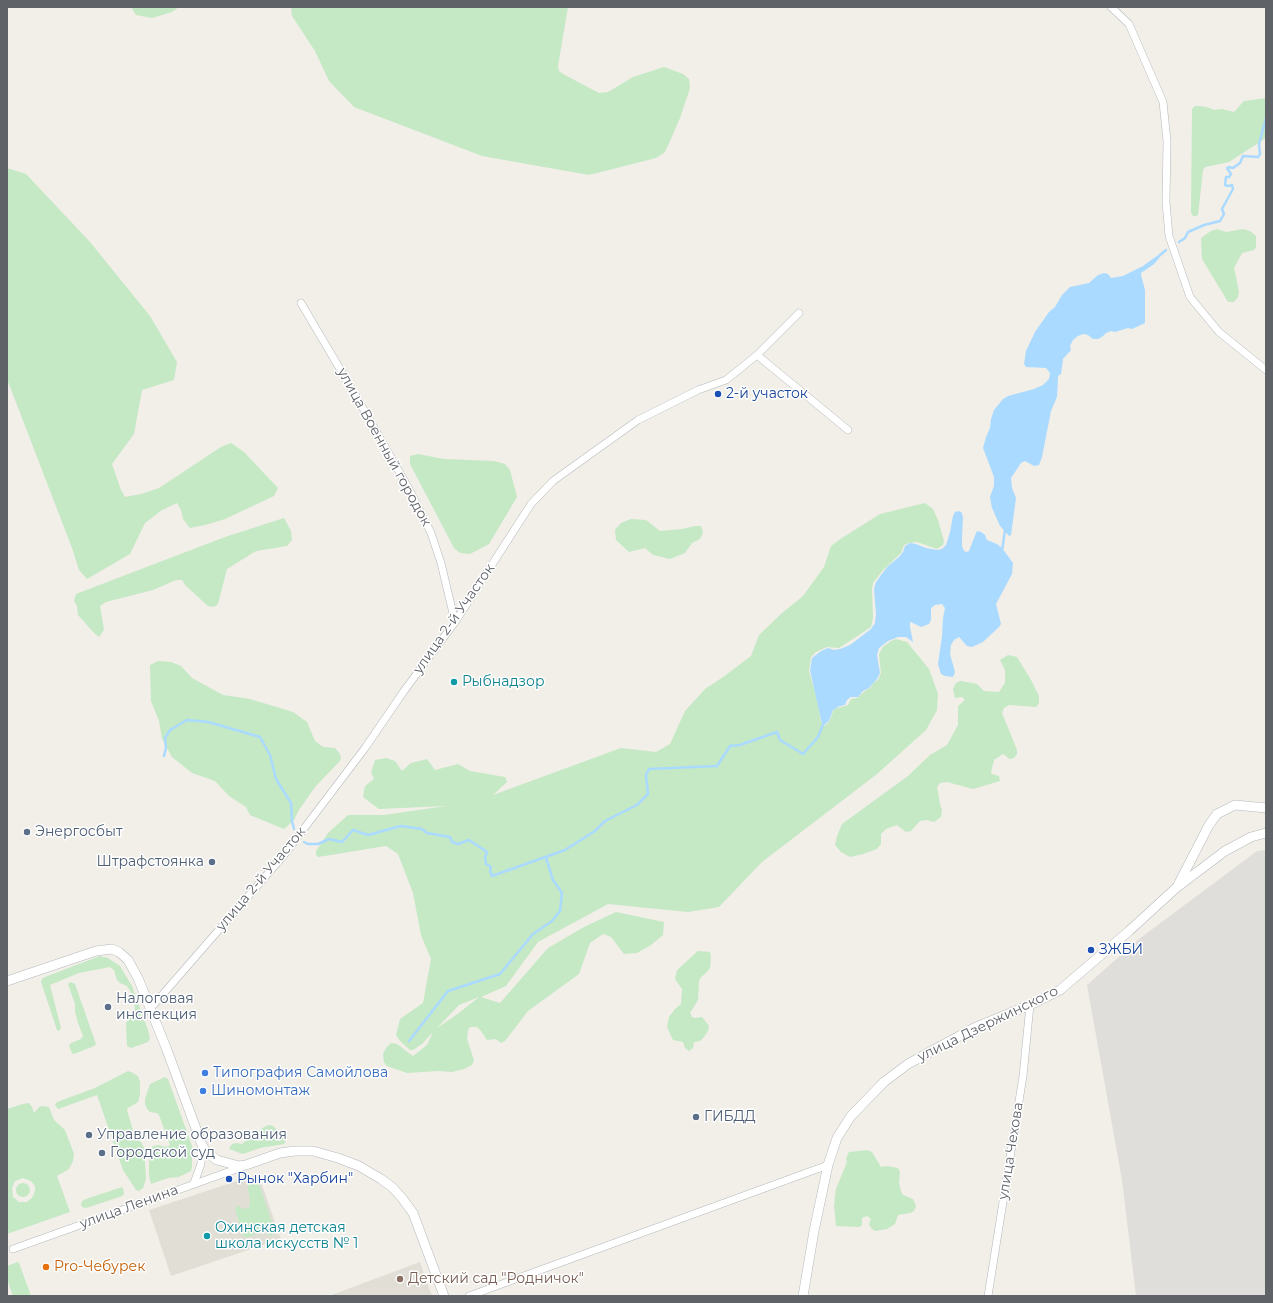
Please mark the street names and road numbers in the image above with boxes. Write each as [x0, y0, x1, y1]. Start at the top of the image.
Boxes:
street label: улица Военный городок [333, 365, 435, 529]
street label: улица 2-й Участок [410, 561, 498, 677]
street label: улица 2-й Участок [213, 824, 309, 934]
street label: улица Дзержинского [915, 983, 1061, 1065]
street label: улица Чехова [995, 1101, 1027, 1201]
street label: улица Ленина [77, 1181, 181, 1233]

